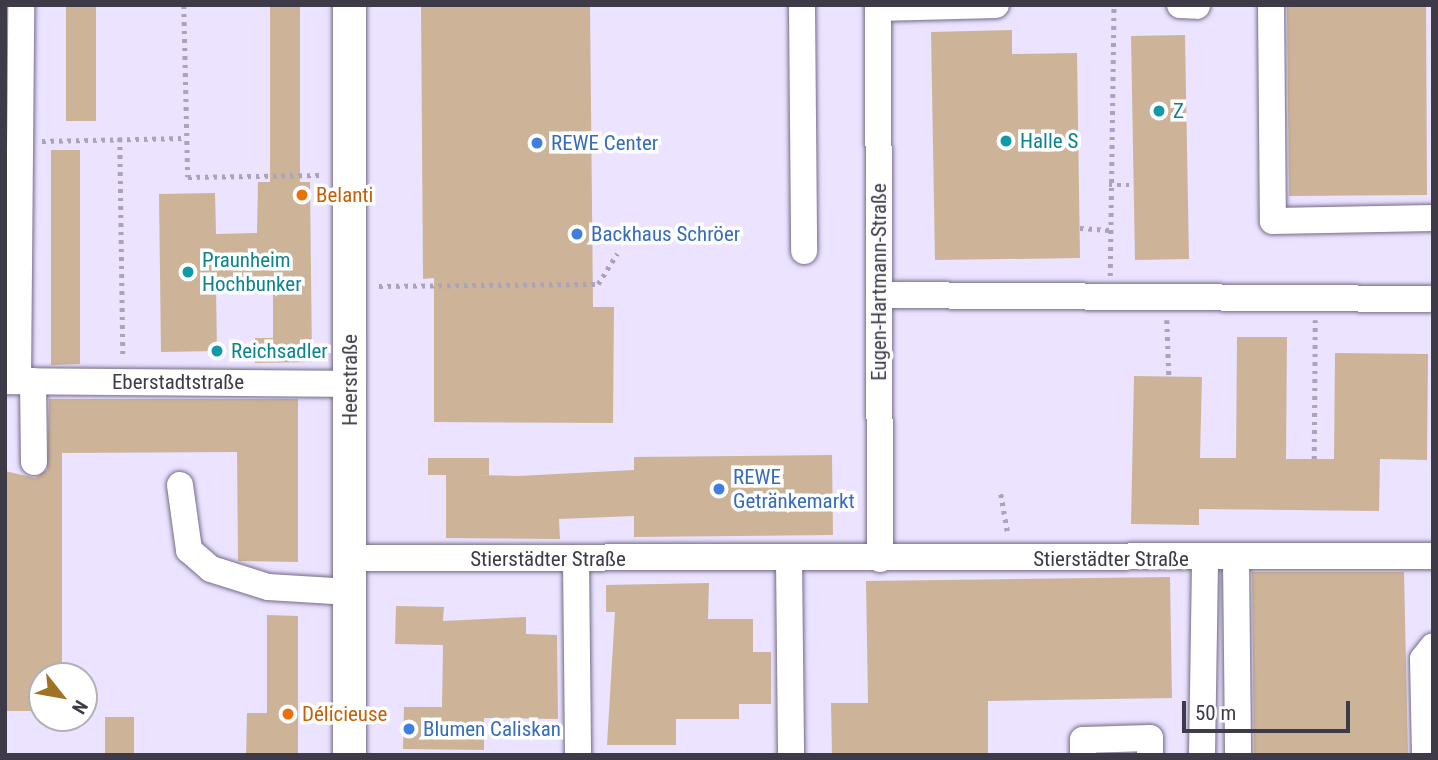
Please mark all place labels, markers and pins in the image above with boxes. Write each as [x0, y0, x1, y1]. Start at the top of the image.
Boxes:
place label: Z [1173, 98, 1184, 124]
marker: Z [1151, 103, 1167, 119]
place label: Halle S [1020, 128, 1078, 154]
place label: REWE Center [551, 130, 658, 156]
marker: Halle S [998, 133, 1014, 149]
marker: REWE Center [529, 135, 545, 151]
place label: Belanti [316, 182, 373, 208]
marker: Belanti [294, 187, 310, 203]
place label: Backhaus Schröer [591, 221, 740, 247]
marker: Backhaus Schröer [569, 226, 585, 242]
place label: Praunheim Hochbunker [202, 247, 302, 297]
marker: Praunheim Hochbunker [180, 264, 196, 280]
place label: Reichsadler [231, 338, 328, 364]
marker: Reichsadler [209, 343, 225, 359]
place label: REWE Getränkemarkt [733, 464, 855, 514]
marker: REWE Getränkemarkt [711, 481, 727, 497]
place label: Délicieuse [302, 701, 387, 727]
marker: Délicieuse [280, 706, 296, 722]
place label: Blumen Caliskan [423, 716, 561, 742]
marker: Blumen Caliskan [401, 721, 417, 737]

